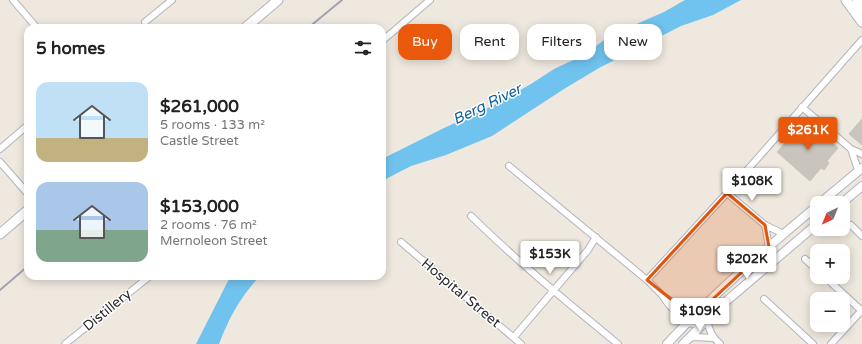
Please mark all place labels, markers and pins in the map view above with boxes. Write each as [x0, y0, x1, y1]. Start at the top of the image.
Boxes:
pin: $261K [780, 117, 836, 151]
pin: $108K [724, 168, 780, 202]
pin: $153K [522, 241, 578, 275]
pin: $202K [719, 246, 775, 280]
pin: $109K [672, 298, 728, 332]

